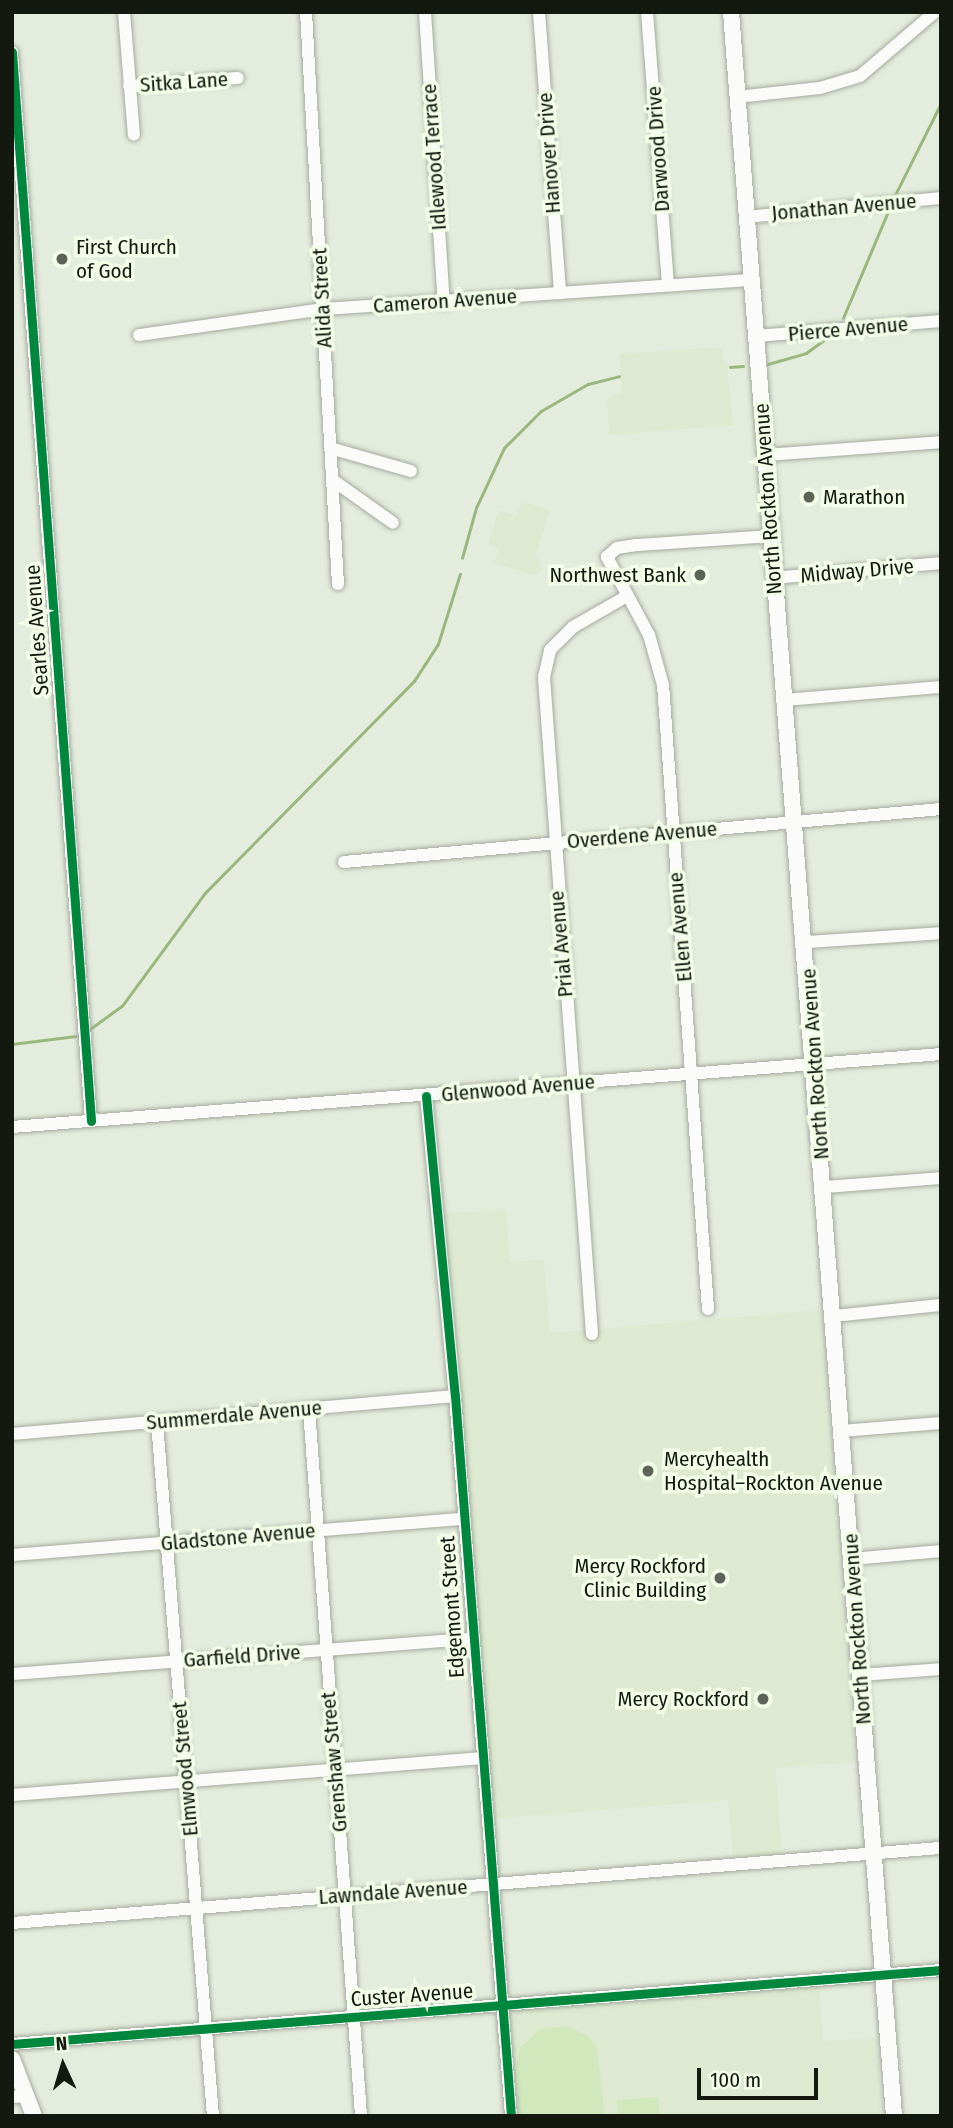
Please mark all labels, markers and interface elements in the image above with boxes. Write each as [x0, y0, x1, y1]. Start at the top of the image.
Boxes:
street label: Sitka Lane [139, 66, 229, 98]
street label: Idlewood Terrace [416, 83, 452, 231]
street label: Darwood Drive [641, 85, 675, 213]
street label: Hanover Drive [532, 92, 566, 214]
street label: Jonathan Avenue [770, 188, 918, 226]
place label: First Church of God [76, 234, 177, 284]
street label: Alida Street [307, 247, 337, 349]
marker: First Church of God [54, 251, 70, 267]
street label: Cameron Avenue [372, 283, 518, 319]
street label: Pierce Avenue [787, 311, 909, 347]
street label: North Rockton Avenue [749, 403, 787, 595]
place label: Marathon [823, 484, 905, 510]
marker: Marathon [801, 489, 817, 505]
street label: Midway Drive [799, 553, 915, 589]
place label: Northwest Bank [549, 562, 686, 588]
street label: Searles Avenue [20, 564, 54, 696]
marker: Northwest Bank [692, 567, 708, 583]
street label: Overdene Avenue [566, 816, 718, 854]
street label: Ellen Avenue [663, 871, 697, 983]
street label: Prial Avenue [544, 890, 578, 998]
street label: North Rockton Avenue [796, 968, 834, 1160]
street label: Glenwood Avenue [440, 1069, 596, 1107]
street label: Summerdale Avenue [145, 1395, 323, 1435]
place label: Mercyhealth Hospital–Rockton Avenue [664, 1446, 883, 1496]
marker: Mercyhealth Hospital–Rockton Avenue [638, 1461, 658, 1481]
street label: Gladstone Avenue [160, 1518, 316, 1556]
street label: North Rockton Avenue [838, 1533, 876, 1725]
street label: Edgemont Street [434, 1535, 470, 1679]
place label: Mercy Rockford Clinic Building [574, 1553, 706, 1603]
marker: Mercy Rockford Clinic Building [712, 1570, 728, 1586]
street label: Garfield Drive [183, 1639, 301, 1673]
place label: Mercy Rockford [617, 1686, 749, 1712]
street label: Grenshaw Street [315, 1691, 353, 1833]
marker: Mercy Rockford [755, 1691, 771, 1707]
street label: Elmwood Street [167, 1701, 203, 1837]
street label: Lawndale Avenue [318, 1874, 468, 1910]
street label: Custer Avenue [350, 1978, 474, 2012]
north arrow [28, 2030, 98, 2100]
text: N [55, 2032, 68, 2055]
scale bar [701, 2054, 822, 2098]
text: 100 m [710, 2067, 761, 2093]

